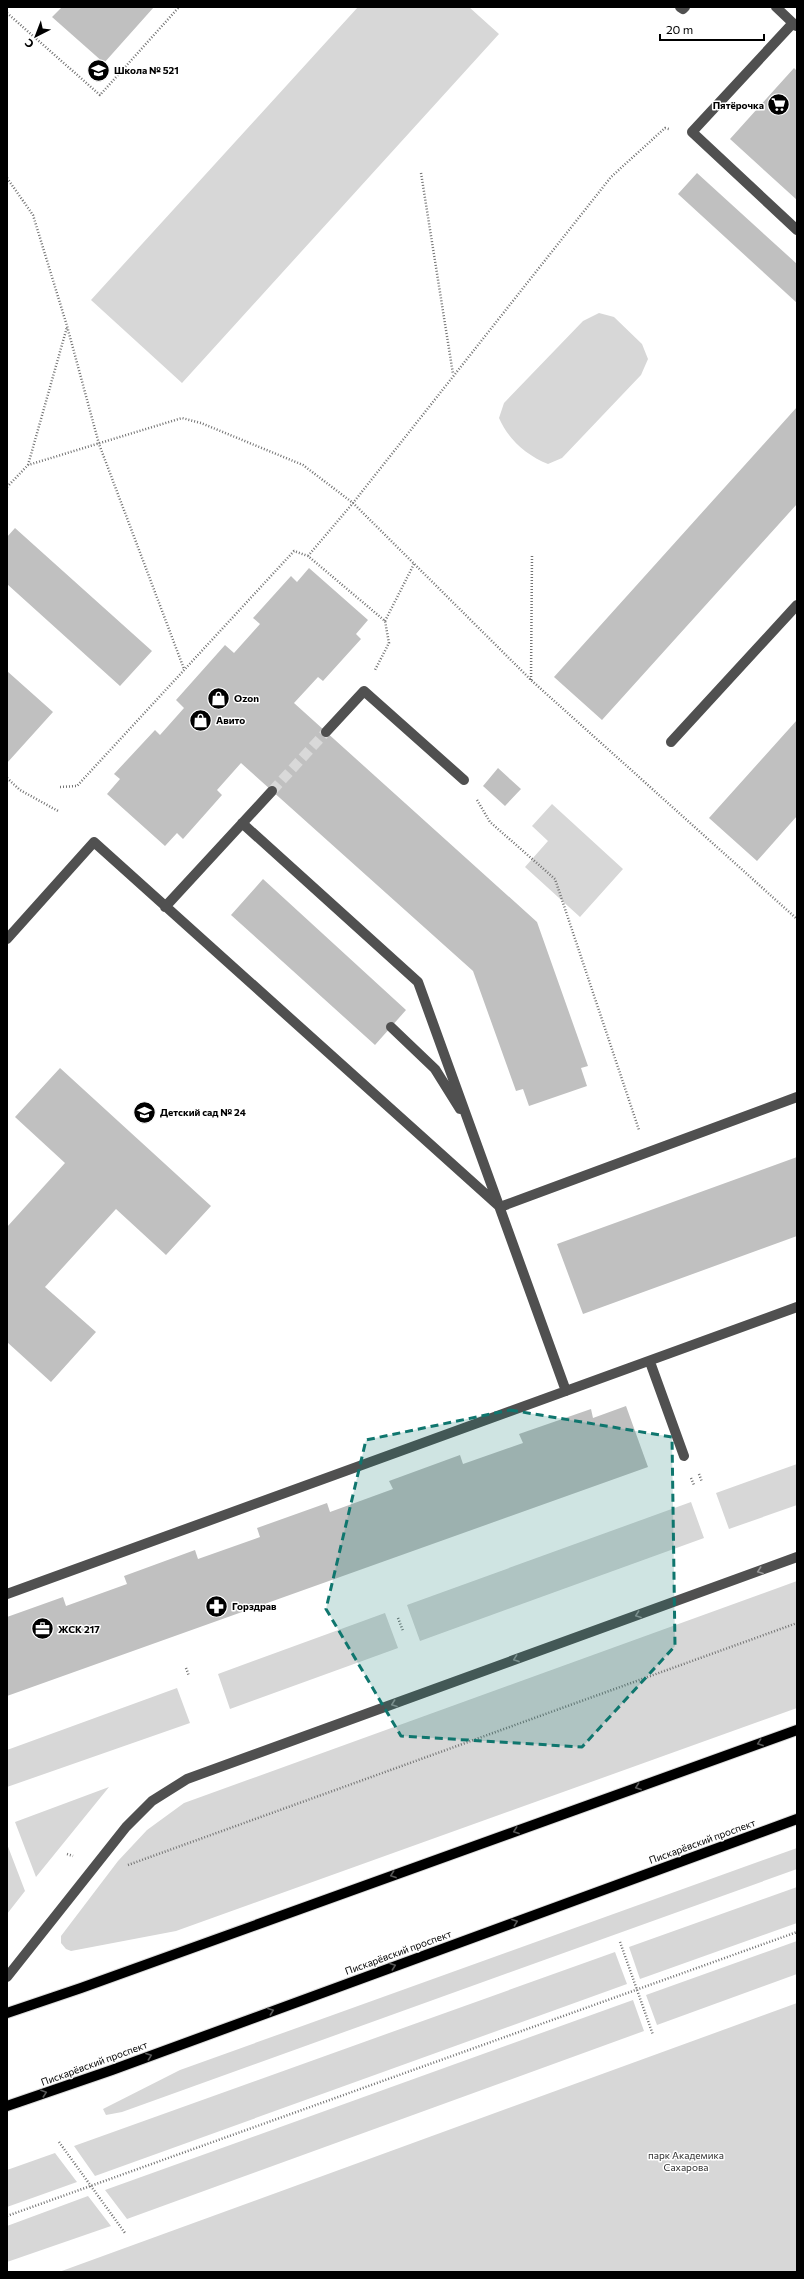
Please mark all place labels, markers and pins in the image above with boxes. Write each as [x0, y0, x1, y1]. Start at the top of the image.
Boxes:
school or university icon: Школа № 521 [86, 57, 112, 83]
place label: Школа № 521 [114, 64, 179, 76]
supermarket icon: Пятёрочка [766, 92, 792, 118]
place label: Пятёрочка [713, 99, 764, 111]
shop icon: Ozon [205, 685, 231, 711]
place label: Ozon [234, 692, 259, 704]
shop icon: Авито [188, 707, 214, 733]
place label: Авито [216, 714, 245, 726]
school or university icon: Детский сад № 24 [131, 1099, 157, 1125]
place label: Детский сад № 24 [160, 1106, 246, 1118]
pharmacy icon: Горздрав [204, 1593, 230, 1619]
place label: Горздрав [232, 1600, 277, 1612]
office icon: ЖСК 217 [30, 1616, 56, 1642]
place label: ЖСК 217 [58, 1623, 100, 1635]

